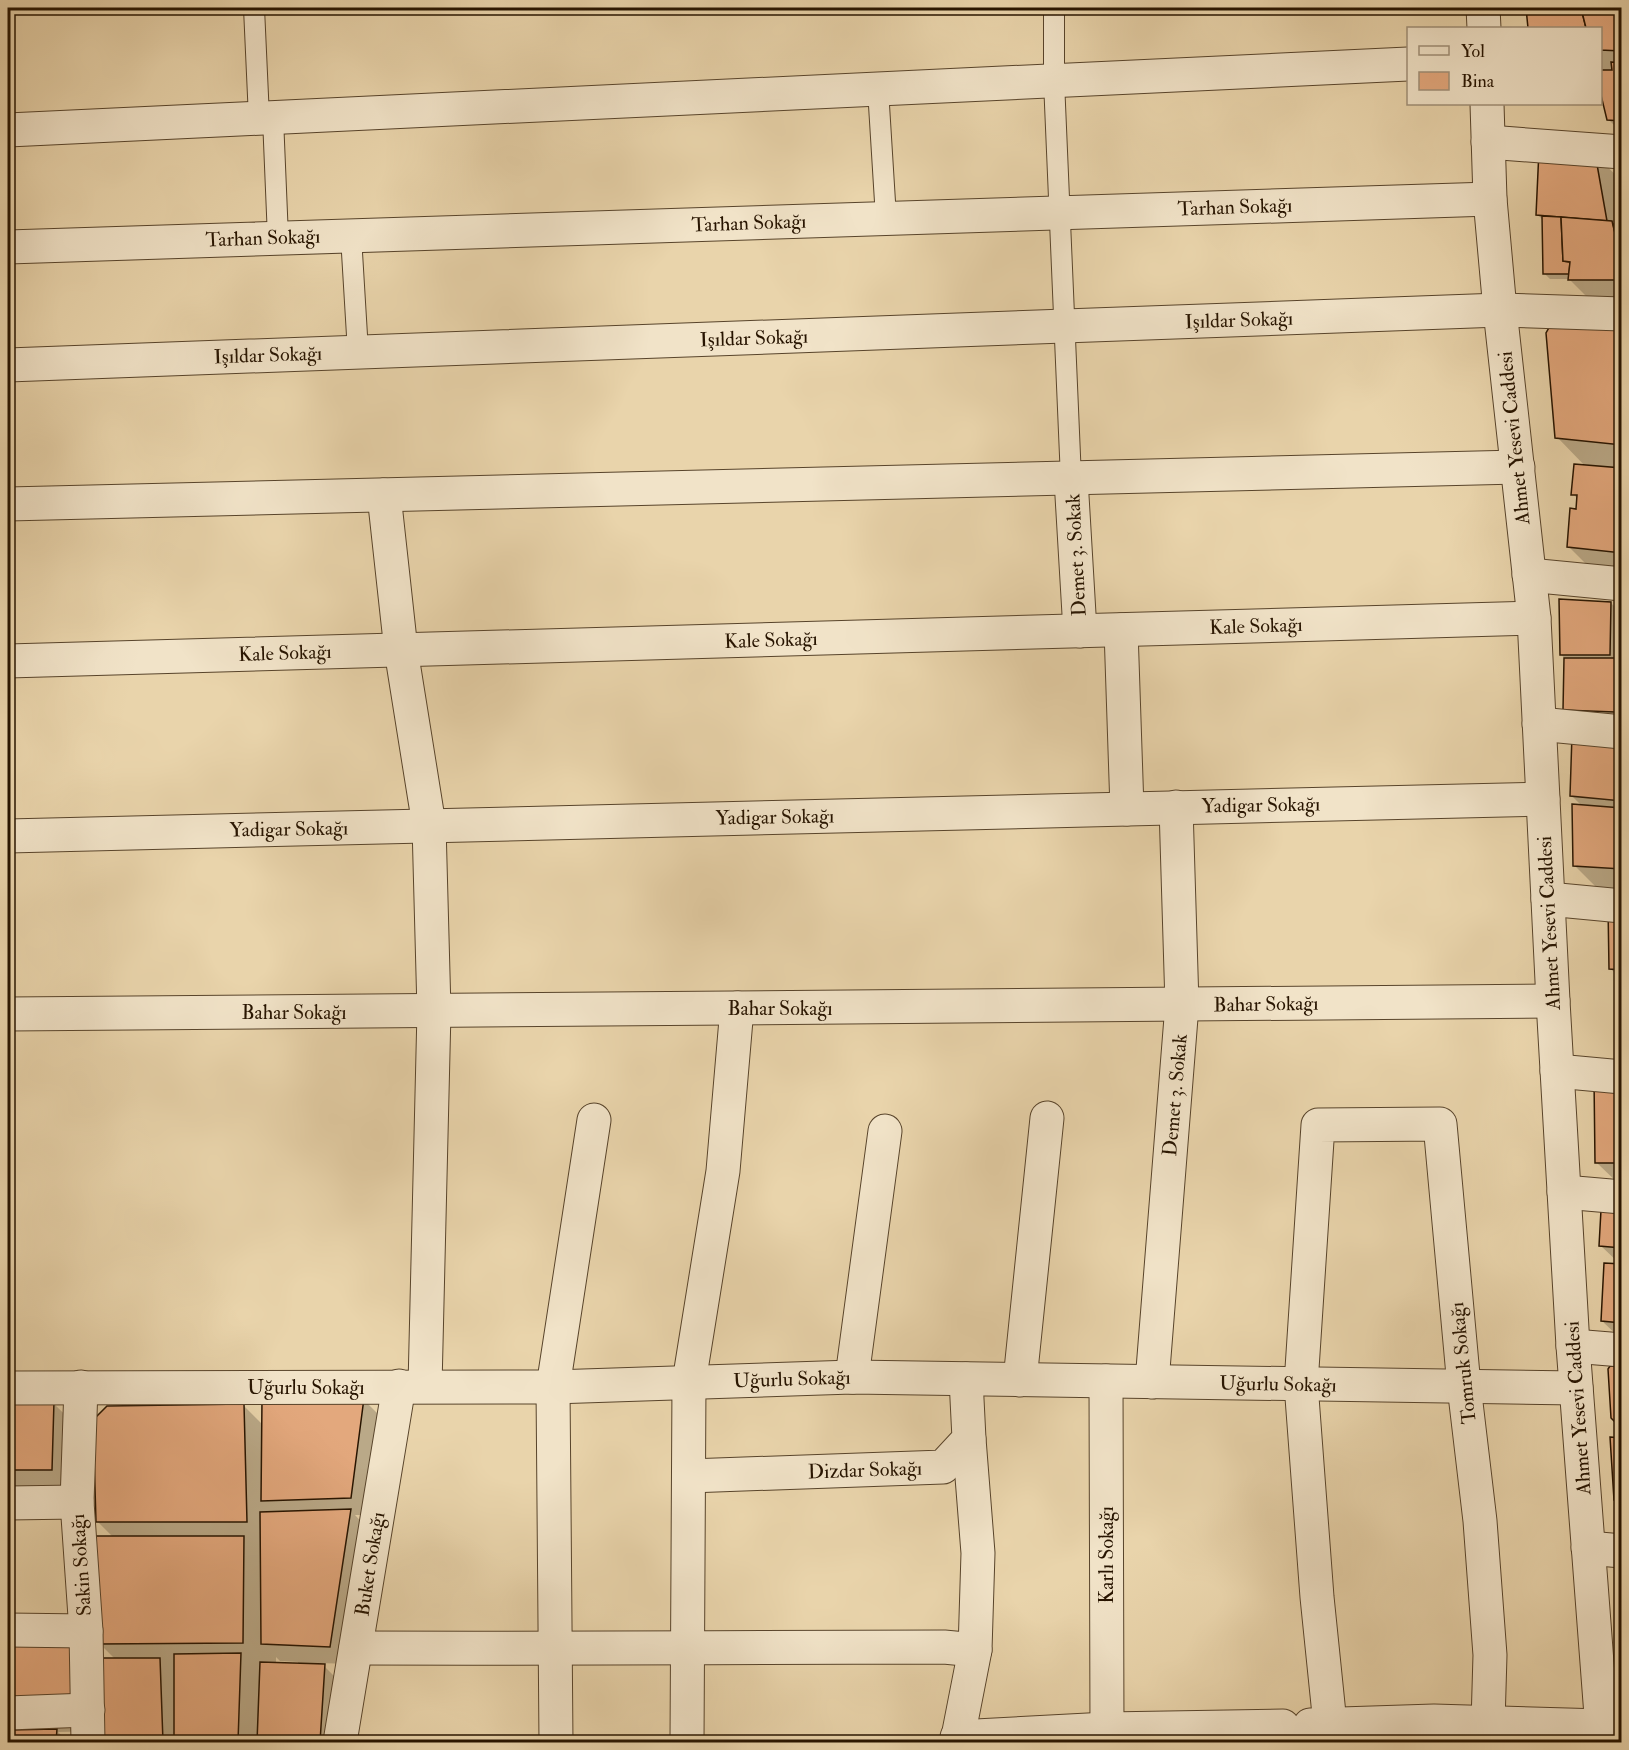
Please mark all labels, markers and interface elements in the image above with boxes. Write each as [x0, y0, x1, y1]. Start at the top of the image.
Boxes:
legend [1407, 27, 1602, 105]
text: Yol [1461, 40, 1485, 63]
text: Bina [1461, 70, 1495, 93]
street label: Tarhan Sokağı [1177, 193, 1293, 221]
street label: Tarhan Sokağı [691, 209, 807, 237]
street label: Tarhan Sokağı [205, 224, 321, 252]
street label: Işıldar Sokağı [1184, 306, 1294, 334]
street label: Işıldar Sokağı [699, 324, 809, 352]
street label: Işıldar Sokağı [213, 341, 323, 369]
street label: Ahmet Yesevi Caddesi [1492, 350, 1536, 527]
street label: Demet 3. Sokak [1060, 493, 1092, 617]
street label: Kale Sokağı [1209, 612, 1303, 640]
street label: Kale Sokağı [724, 626, 818, 654]
street label: Kale Sokağı [238, 639, 332, 667]
street label: Yadigar Sokağı [1202, 791, 1320, 819]
street label: Yadigar Sokağı [716, 803, 834, 831]
street label: Yadigar Sokağı [230, 815, 348, 843]
street label: Ahmet Yesevi Caddesi [1532, 835, 1566, 1012]
street label: Bahar Sokağı [1213, 991, 1319, 1017]
street label: Bahar Sokağı [727, 996, 833, 1021]
street label: Bahar Sokağı [241, 1000, 347, 1025]
street label: Demet 3. Sokak [1157, 1032, 1193, 1157]
street label: Tomruk Sokağı [1444, 1301, 1482, 1425]
street label: Ahmet Yesevi Caddesi [1559, 1320, 1597, 1497]
street label: Uğurlu Sokağı [733, 1364, 851, 1394]
street label: Uğurlu Sokağı [1219, 1370, 1337, 1398]
street label: Uğurlu Sokağı [247, 1375, 365, 1400]
street label: Dizdar Sokağı [807, 1456, 923, 1484]
street label: Karlı Sokağı [1094, 1506, 1119, 1604]
street label: Buket Sokağı [349, 1510, 391, 1618]
street label: Sakin Sokağı [65, 1513, 97, 1617]

